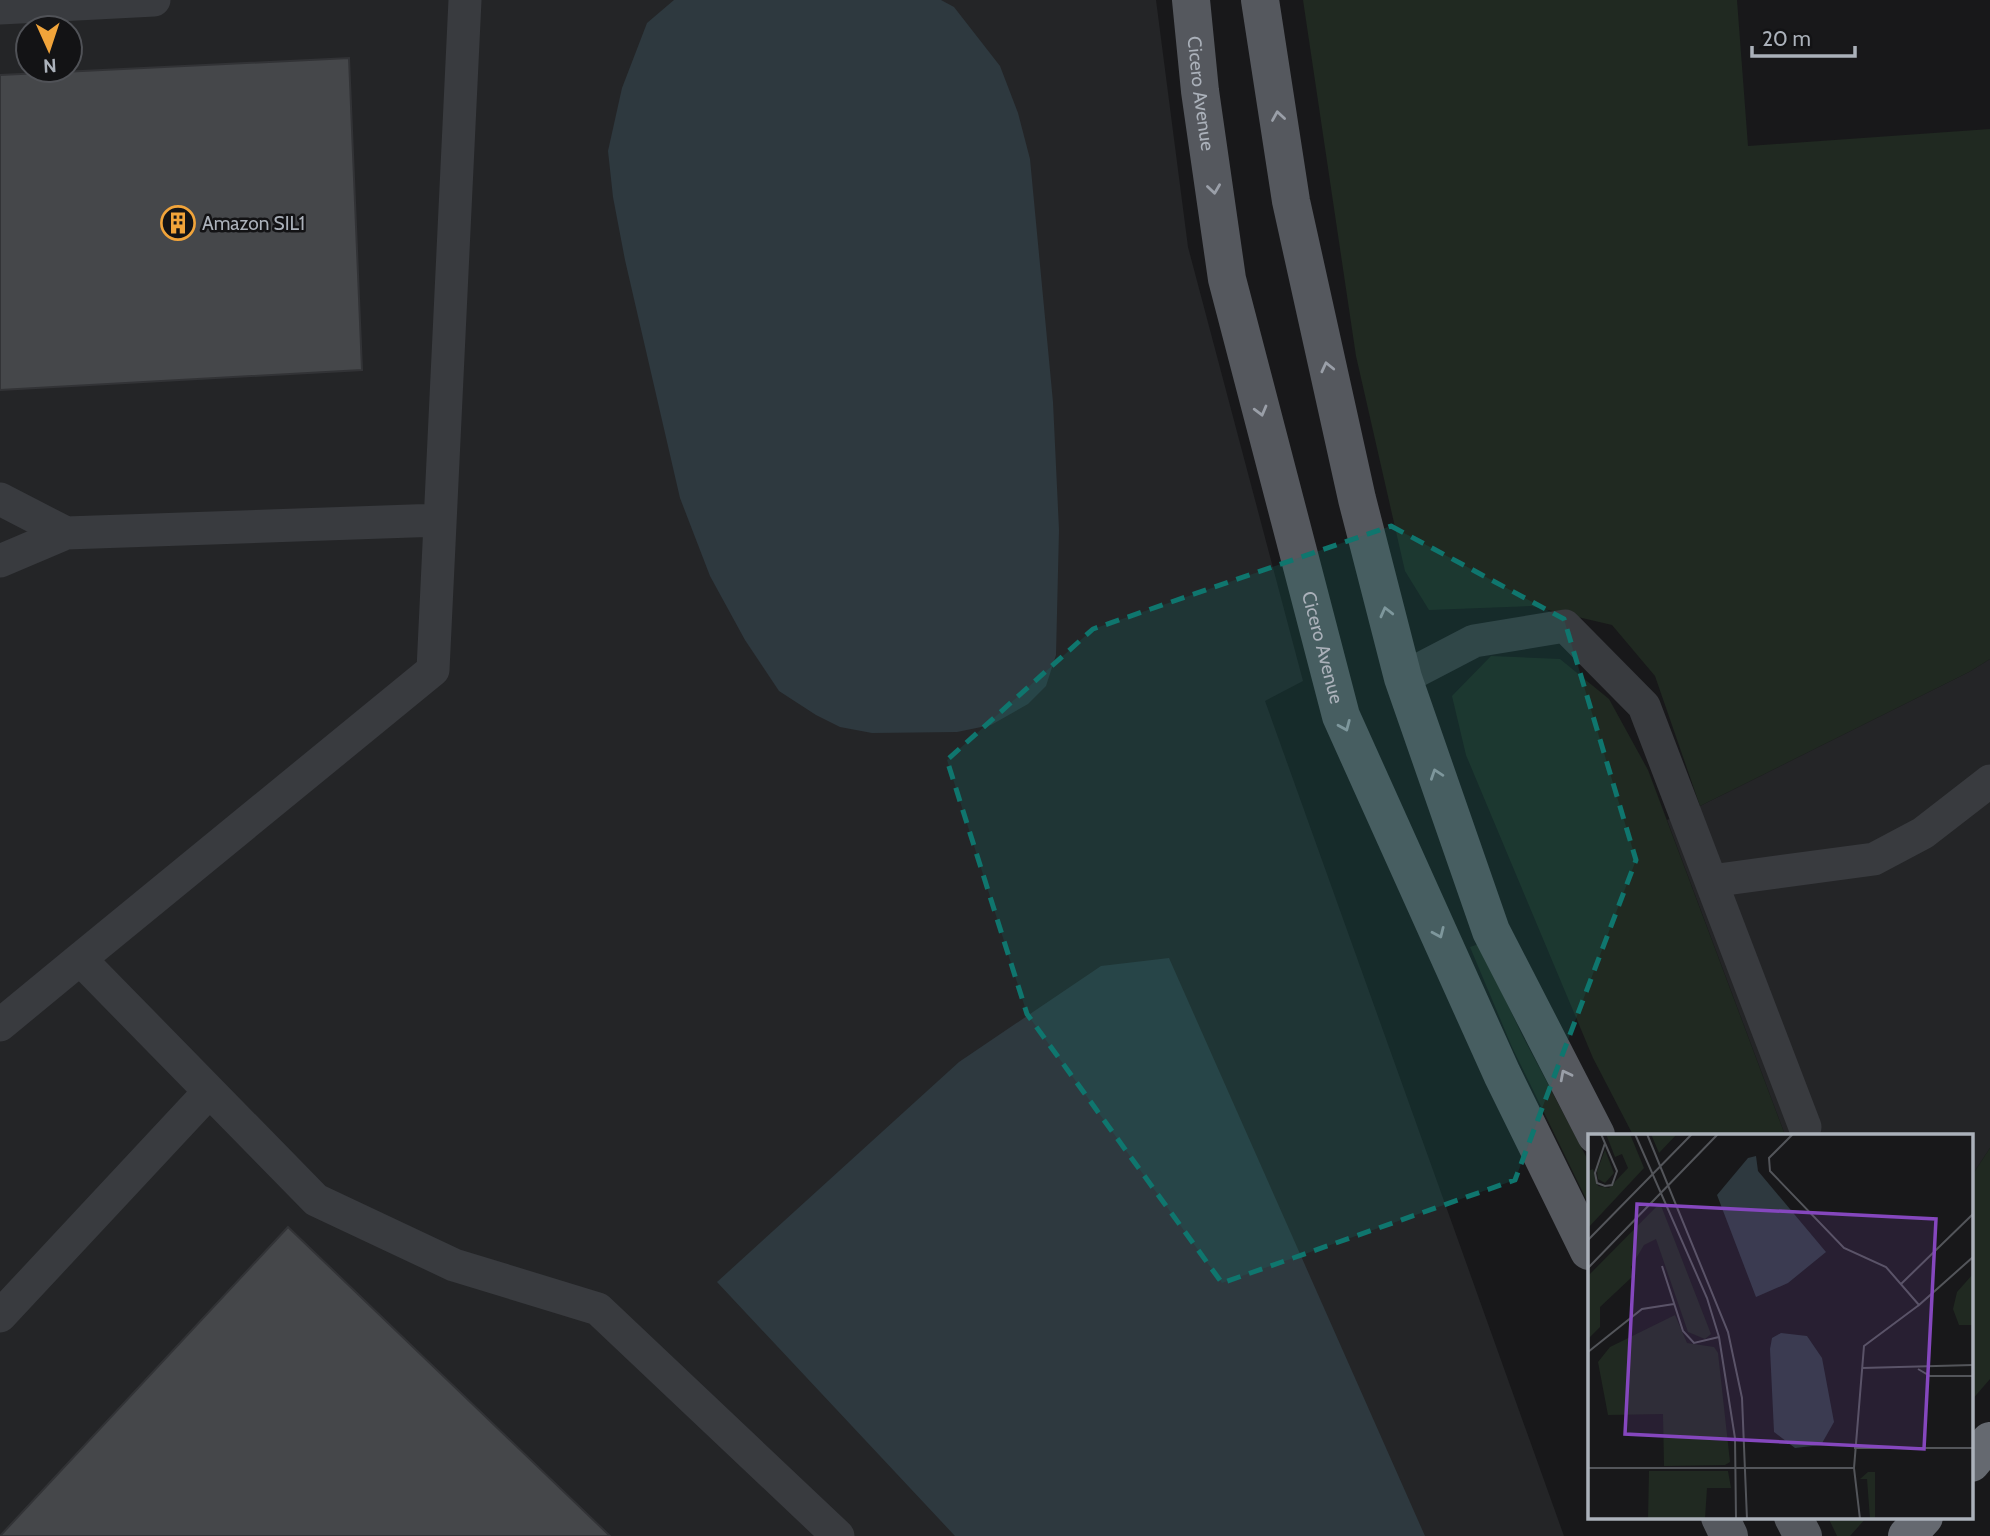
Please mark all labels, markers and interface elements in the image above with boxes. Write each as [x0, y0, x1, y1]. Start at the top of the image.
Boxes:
north arrow [14, 14, 84, 84]
scale bar [1752, 14, 1855, 58]
text: 20 m [1762, 26, 1811, 51]
street label: Cicero Avenue [1183, 35, 1219, 153]
text: N [43, 54, 57, 77]
one-way arrow [1270, 110, 1285, 122]
one-way arrow [1206, 183, 1221, 195]
building icon: Amazon SIL1 [159, 204, 197, 242]
place label: Amazon SIL1 [202, 212, 305, 235]
one-way arrow [1321, 361, 1336, 373]
one-way arrow [1253, 405, 1267, 417]
street label: Cicero Avenue [1297, 589, 1348, 706]
one-way arrow [1380, 606, 1394, 618]
one-way arrow [1337, 719, 1351, 731]
one-way arrow [1430, 769, 1444, 781]
one-way arrow [1431, 926, 1445, 938]
one-way arrow [1560, 1069, 1573, 1082]
inset map [1588, 1134, 1972, 1518]

